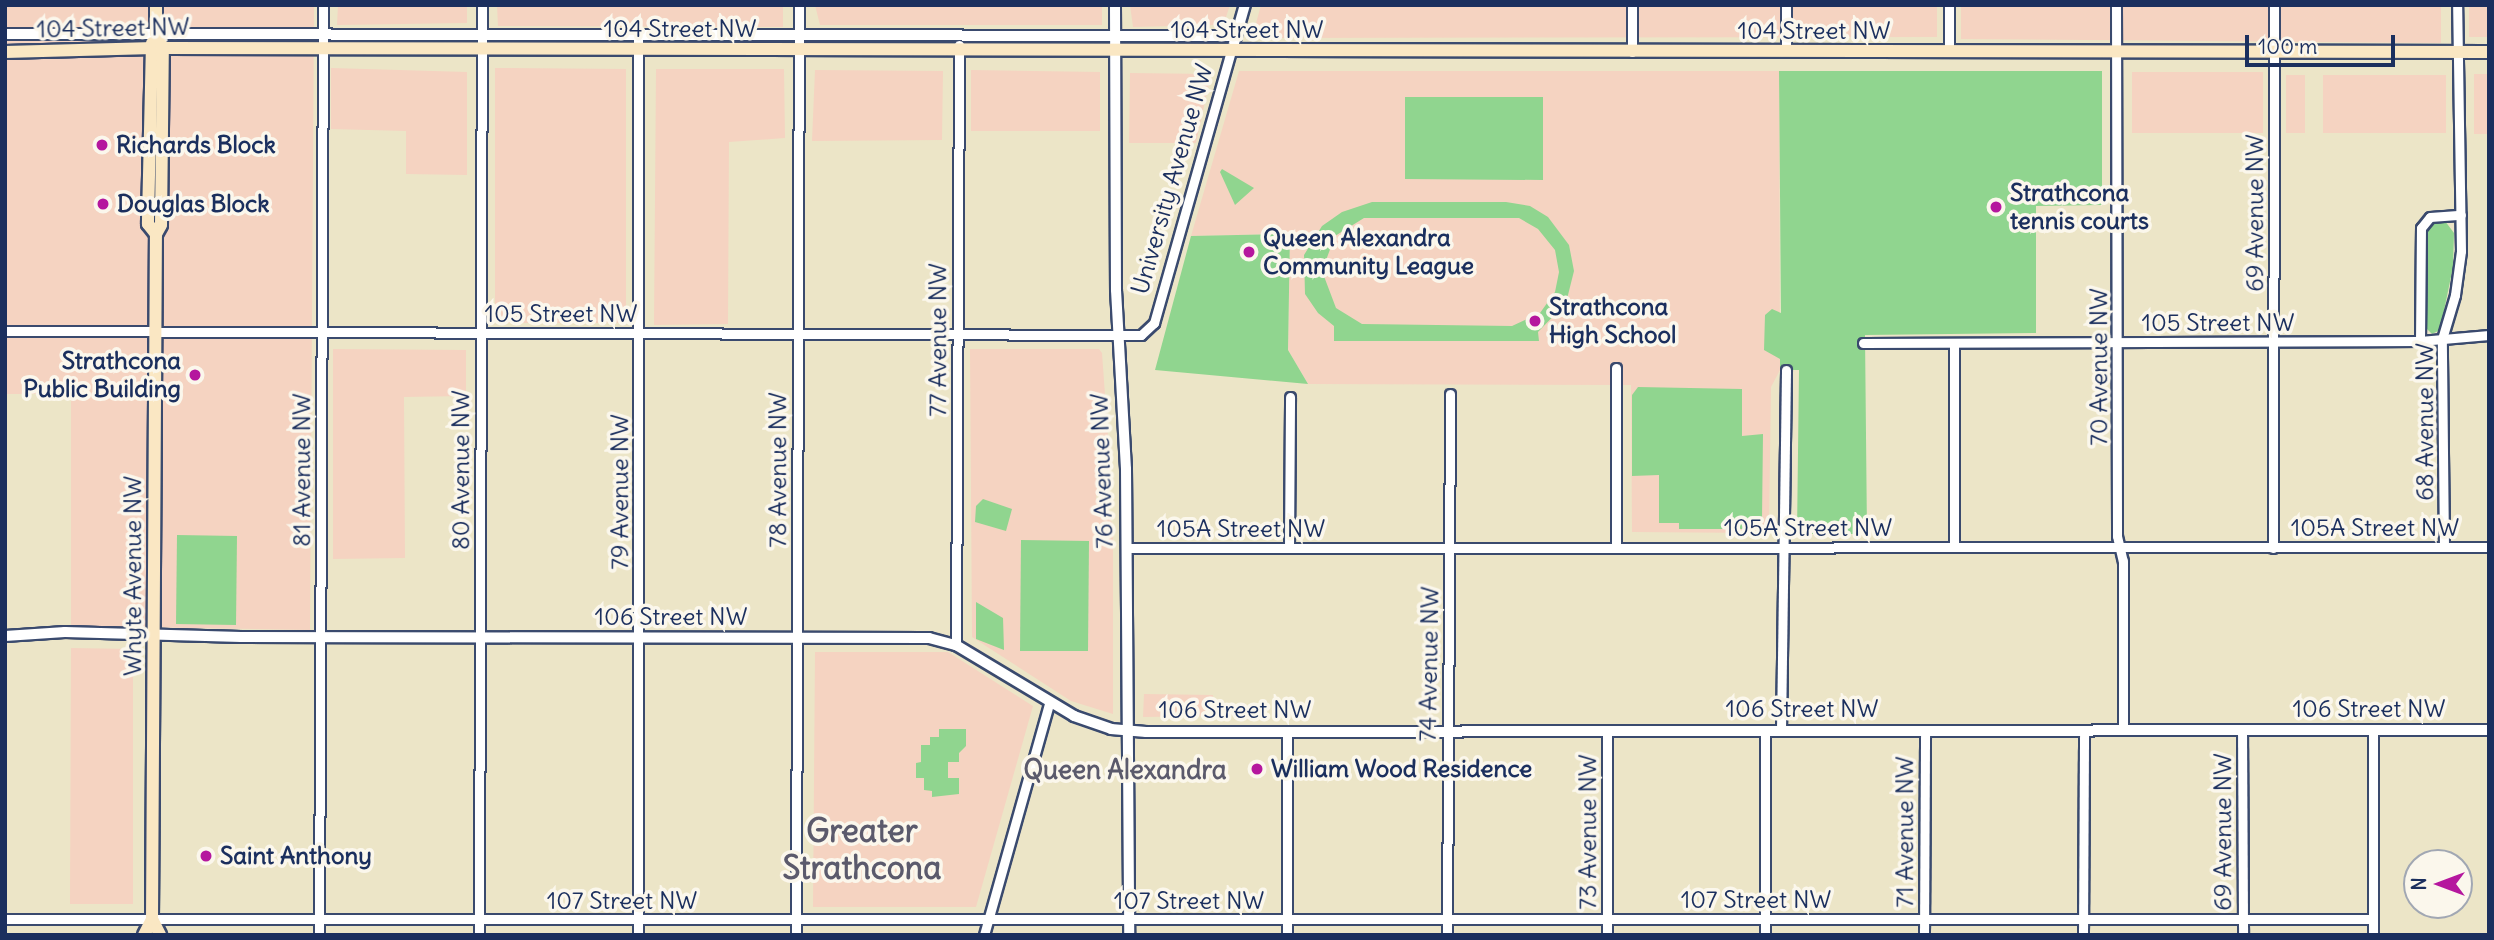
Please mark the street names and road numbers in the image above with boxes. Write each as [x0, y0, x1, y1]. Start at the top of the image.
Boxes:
street label: 104 Street NW [36, 12, 190, 44]
street label: 104 Street NW [603, 15, 757, 43]
street label: 104 Street NW [1170, 16, 1324, 44]
street label: 104 Street NW [1737, 17, 1891, 45]
street label: University Avenue NW [1125, 61, 1219, 297]
street label: 69 Avenue NW [2241, 134, 2269, 292]
street label: 77 Avenue NW [924, 263, 952, 417]
street label: 70 Avenue NW [2085, 288, 2113, 446]
street label: 105 Street NW [485, 300, 637, 328]
street label: 105 Street NW [2142, 309, 2294, 337]
street label: 68 Avenue NW [2411, 343, 2439, 501]
street label: 80 Avenue NW [447, 390, 475, 550]
street label: 78 Avenue NW [764, 392, 792, 548]
street label: 81 Avenue NW [288, 393, 316, 547]
street label: 76 Avenue NW [1085, 393, 1119, 549]
street label: 79 Avenue NW [606, 414, 634, 570]
street label: Whyte Avenue NW [119, 476, 147, 676]
street label: 105A Street NW [1724, 514, 1892, 542]
street label: 105A Street NW [2291, 514, 2459, 542]
street label: 105A Street NW [1157, 515, 1325, 543]
street label: 74 Avenue NW [1413, 586, 1445, 742]
street label: 106 Street NW [594, 603, 748, 631]
street label: 106 Street NW [1725, 695, 1879, 723]
street label: 106 Street NW [2292, 695, 2446, 723]
street label: 106 Street NW [1158, 696, 1312, 724]
street label: 69 Avenue NW [2209, 753, 2237, 911]
street label: 73 Avenue NW [1574, 754, 1602, 910]
street label: 71 Avenue NW [1891, 756, 1919, 908]
street label: 107 Street NW [1681, 886, 1831, 914]
street label: 107 Street NW [547, 887, 697, 915]
street label: 107 Street NW [1114, 887, 1264, 915]

